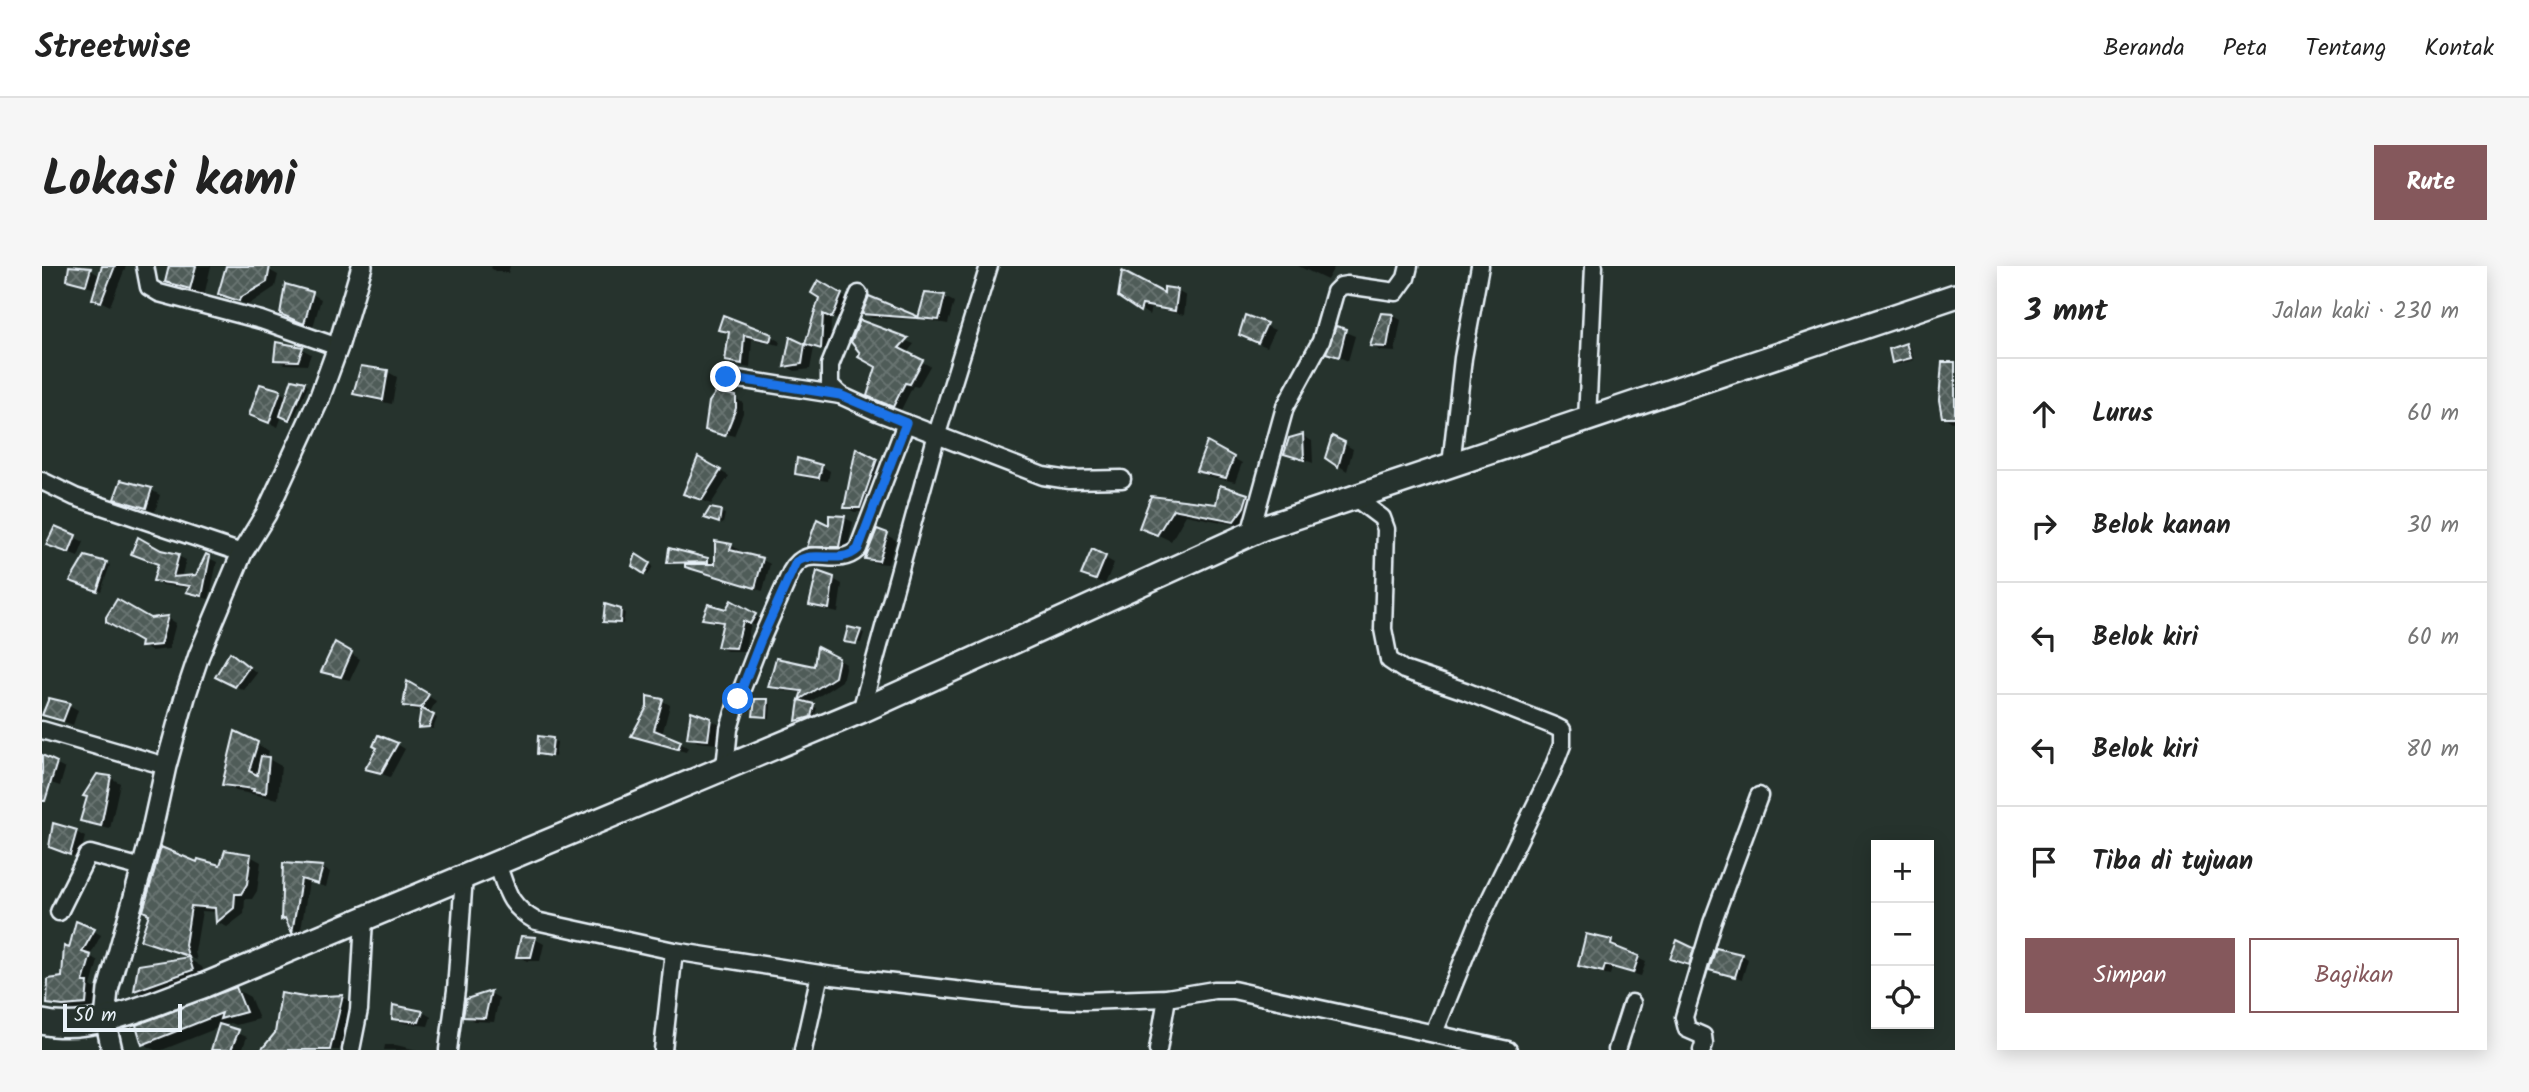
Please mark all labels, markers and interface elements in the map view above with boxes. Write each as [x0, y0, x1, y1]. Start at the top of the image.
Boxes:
text: Streetwise [35, 22, 191, 75]
text: Beranda [2103, 29, 2185, 68]
text: Peta [2223, 29, 2267, 68]
text: Tentang [2305, 29, 2386, 68]
text: Kontak [2424, 29, 2494, 68]
text: Lokasi kami [42, 143, 297, 221]
button: Rute [2374, 145, 2487, 220]
text: 3 mnt [2025, 288, 2108, 336]
text: Jalan kaki · 230 m [2272, 294, 2459, 330]
route end [710, 361, 741, 392]
text: Lurus [2092, 393, 2153, 435]
icon: ahead [2025, 395, 2063, 433]
text: 60 m [2407, 396, 2459, 432]
text: Belok kanan [2092, 505, 2231, 547]
icon: right [2025, 507, 2063, 545]
text: 30 m [2407, 508, 2459, 544]
text: Belok kiri [2092, 617, 2198, 659]
icon: left [2025, 619, 2063, 657]
text: 60 m [2407, 620, 2459, 656]
route start [722, 683, 753, 714]
text: Belok kiri [2092, 729, 2198, 771]
icon: left [2025, 731, 2063, 769]
text: 80 m [2406, 732, 2459, 768]
map controls [1871, 840, 1934, 1029]
button: + [1871, 840, 1934, 903]
text: Tiba di tujuan [2092, 841, 2253, 883]
icon: arrive [2025, 843, 2063, 881]
button: − [1871, 903, 1934, 966]
button: Simpan [2025, 938, 2235, 1013]
button: Bagikan [2249, 938, 2459, 1013]
button: locate [1871, 966, 1934, 1029]
scale bar [63, 1001, 182, 1033]
text: 50 m [74, 1001, 116, 1031]

